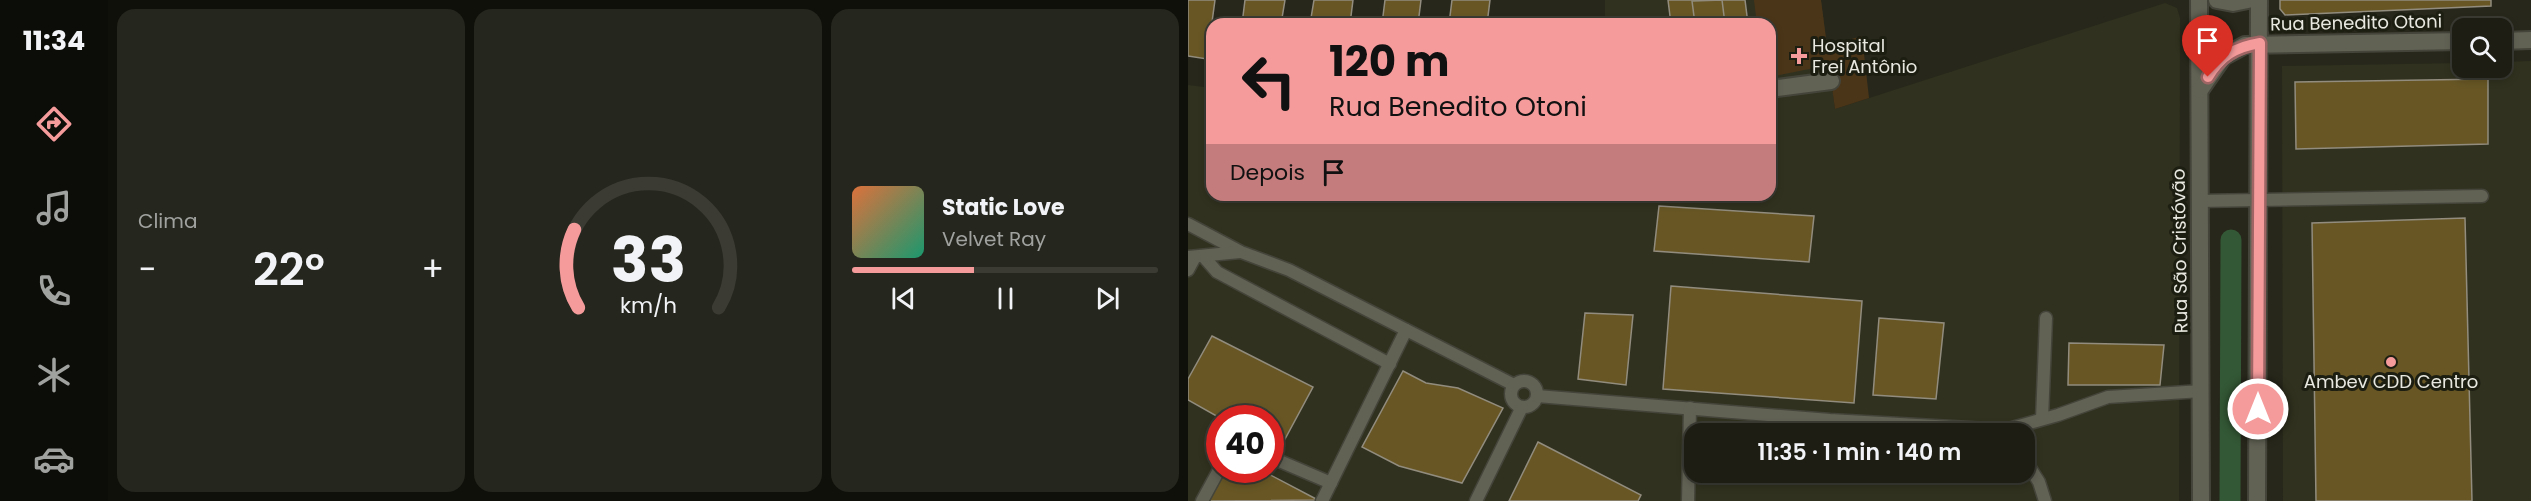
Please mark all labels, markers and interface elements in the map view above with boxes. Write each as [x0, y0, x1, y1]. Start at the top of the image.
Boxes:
street label: Rua Benedito Otoni [2270, 9, 2442, 36]
pin [2182, 15, 2233, 77]
map controls [2452, 18, 2512, 78]
button: search [2452, 18, 2512, 78]
text: 11:34 [23, 22, 85, 59]
icon: arrive [2191, 24, 2224, 57]
text: 120 m [1329, 32, 1450, 91]
place label: Hospital Frei Antônio [1812, 33, 1917, 79]
icon: left [1230, 42, 1308, 120]
marker: Hospital Frei Antônio [1790, 47, 1808, 65]
text: Rua Benedito Otoni [1329, 88, 1587, 125]
icon: directions [33, 103, 75, 145]
icon: arrive [1317, 156, 1350, 189]
text: Depois [1230, 157, 1305, 188]
street label: Rua São Cristóvão [2166, 168, 2193, 334]
icon: music [33, 187, 75, 229]
text: Static Love [942, 192, 1065, 223]
text: Clima [138, 207, 197, 235]
text: 33 [610, 216, 686, 304]
text: Velvet Ray [942, 225, 1046, 253]
text: 22° [253, 238, 325, 301]
text: − [138, 246, 156, 293]
text: + [421, 246, 444, 293]
icon: phone [33, 270, 75, 312]
icon: previous [887, 282, 920, 315]
icon: pause [989, 282, 1022, 315]
icon: next [1091, 282, 1124, 315]
text: km/h [619, 290, 677, 321]
icon: climate [33, 354, 75, 396]
marker: Ambev CDD Centro [2384, 355, 2398, 369]
place label: Ambev CDD Centro [2304, 369, 2478, 394]
position arrow [2226, 377, 2290, 441]
speed limit sign: 40 [1206, 405, 1284, 483]
text: 11:35 · 1 min · 140 m [1758, 437, 1961, 468]
icon: car [33, 438, 75, 480]

